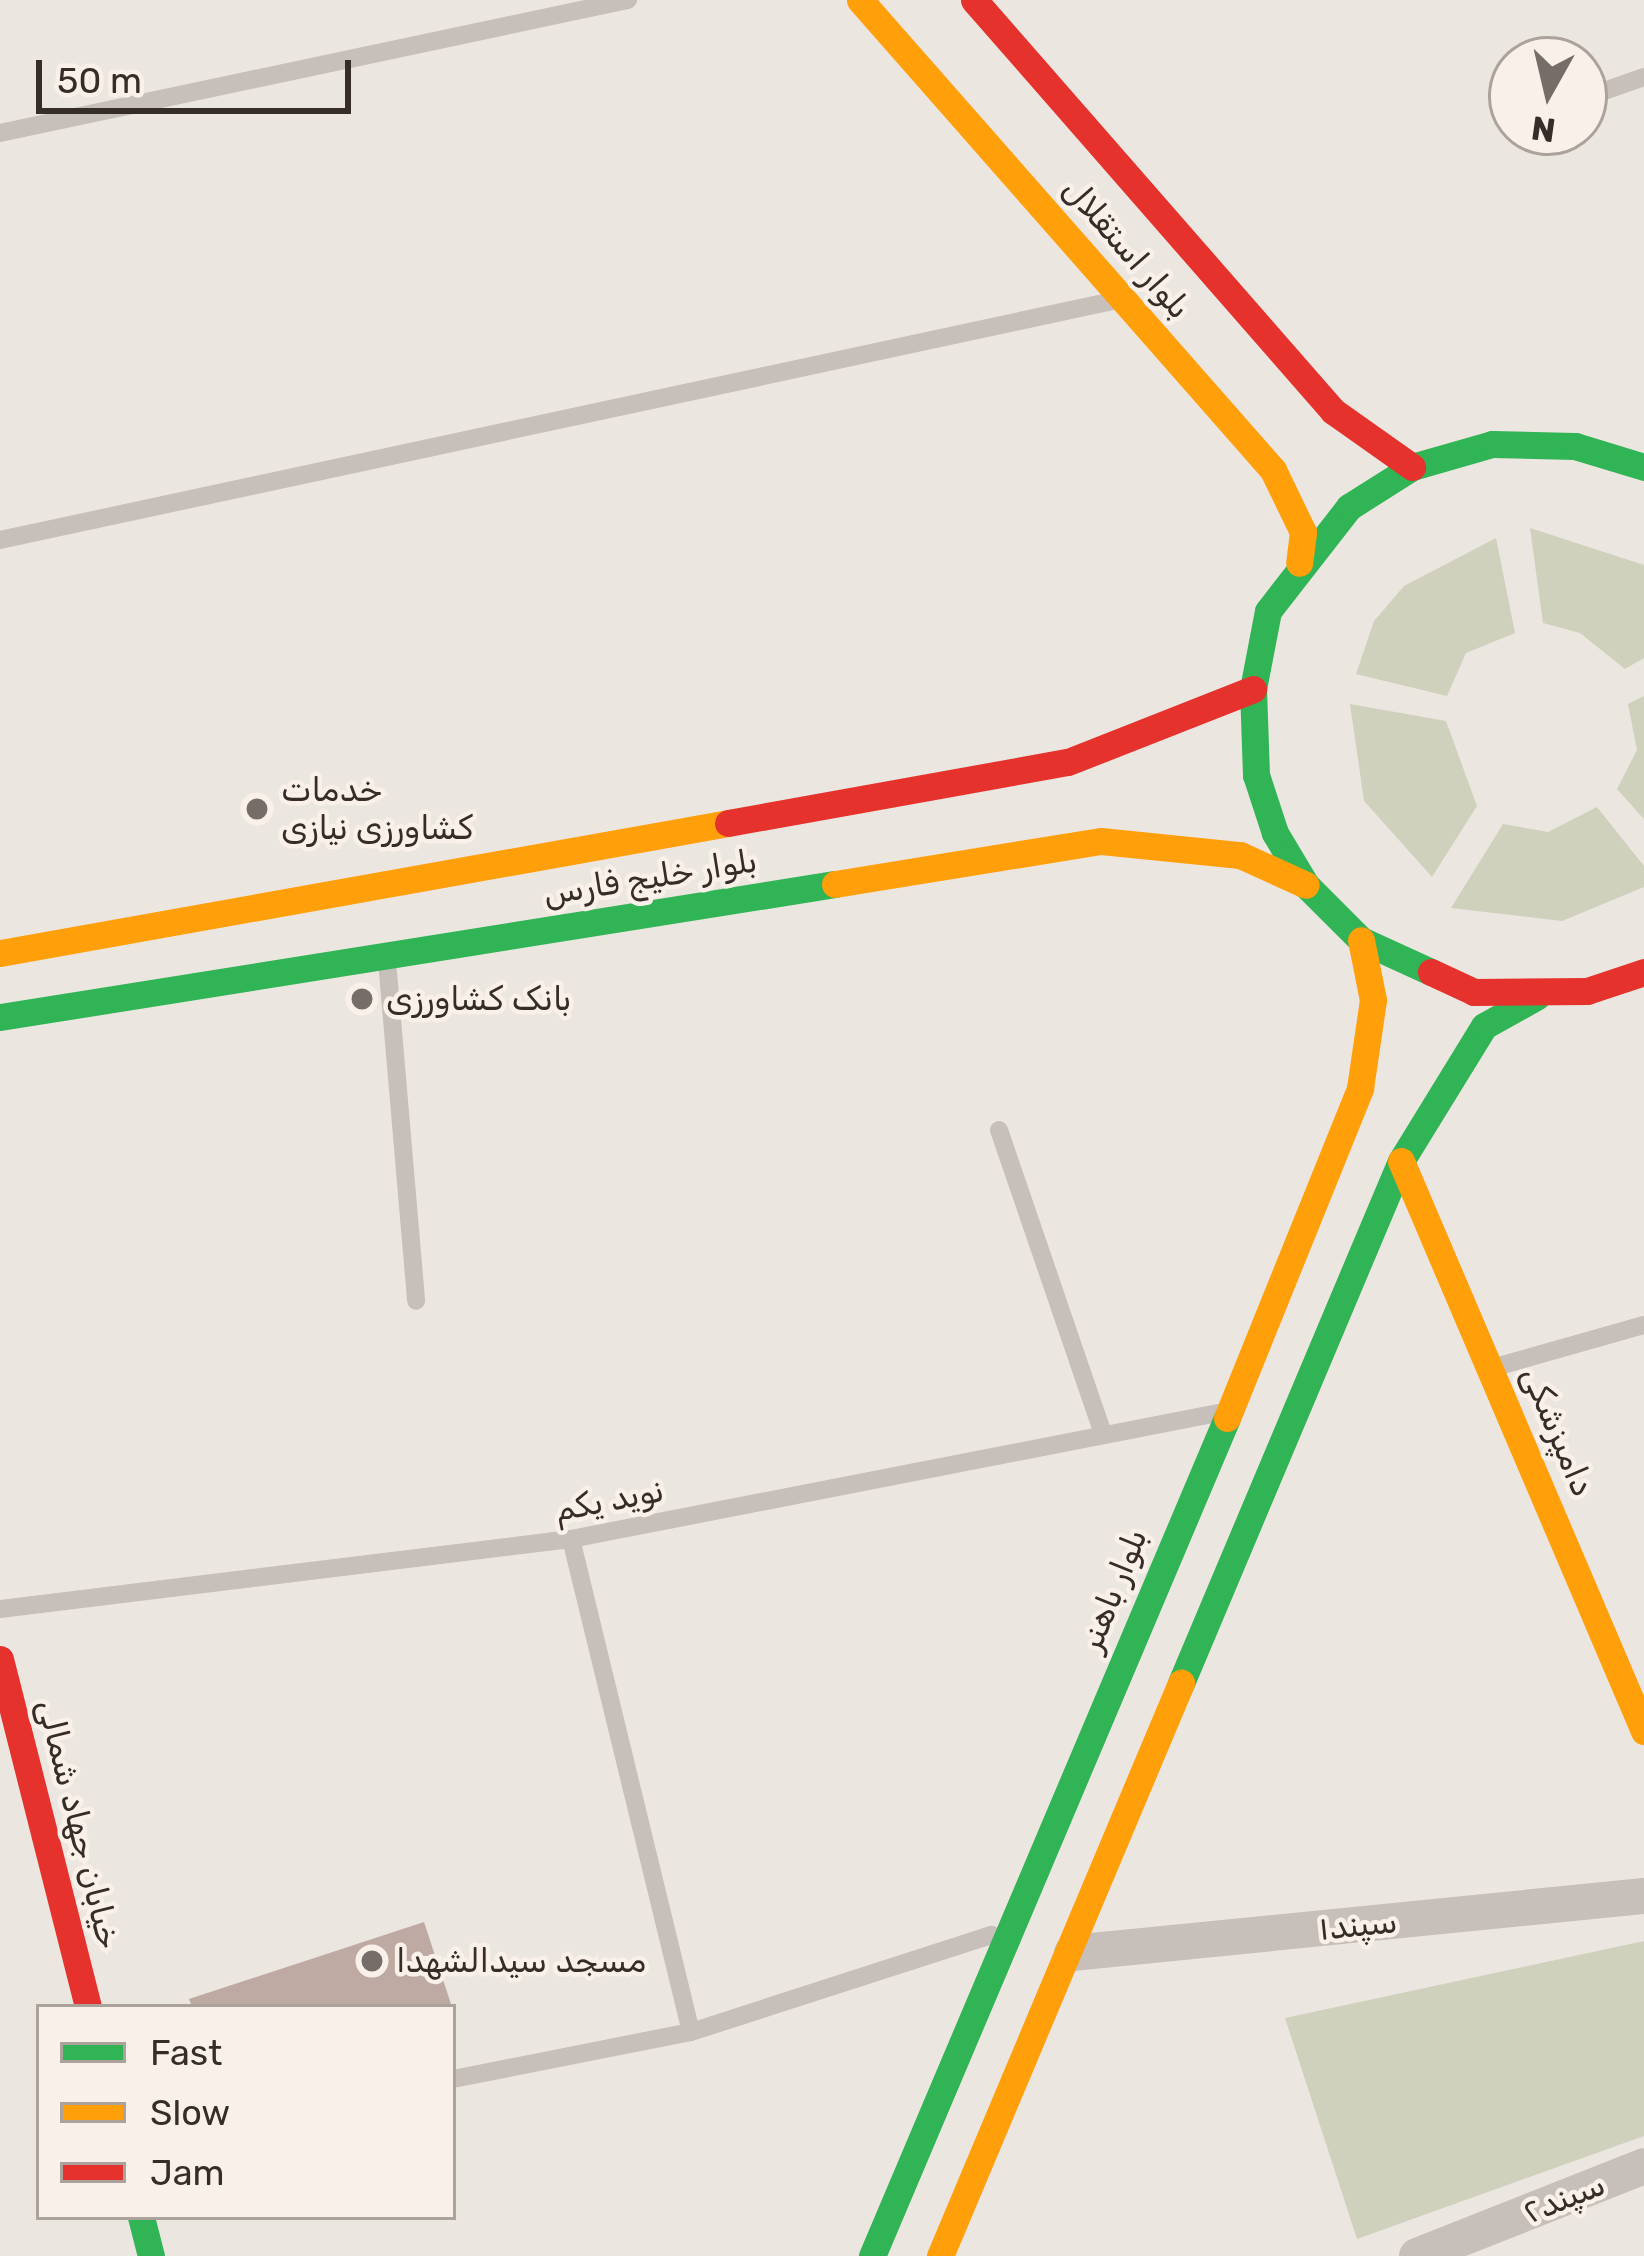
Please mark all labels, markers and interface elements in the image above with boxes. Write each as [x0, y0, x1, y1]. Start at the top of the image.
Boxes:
scale bar [42, 36, 357, 110]
north arrow [1488, 36, 1608, 156]
text: 50 m [57, 59, 142, 102]
text: N [1529, 108, 1558, 150]
street label: بلوار استقلال [1055, 169, 1199, 327]
place label: خدمات کشاورزی نیازی [281, 770, 473, 848]
marker: خدمات کشاورزی نیازی [244, 796, 270, 822]
street label: بلوار خلیج فارس [541, 841, 759, 913]
place label: بانک کشاورزی [386, 979, 571, 1019]
marker: بانک کشاورزی [349, 986, 375, 1012]
street label: دامپزشکی [1513, 1360, 1603, 1502]
street label: نوید یکم [551, 1470, 667, 1530]
street label: بلوار باهنر [1071, 1523, 1155, 1657]
street label: خیابان جهاد شمالی [29, 1695, 129, 1953]
street label: سپند۱ [1317, 1901, 1399, 1949]
place label: مسجد سیدالشهدا [396, 1941, 646, 1981]
marker: مسجد سیدالشهدا [359, 1948, 385, 1974]
legend [36, 2004, 456, 2220]
text: Fast [150, 2031, 222, 2074]
text: Slow [150, 2091, 230, 2134]
text: Jam [150, 2151, 225, 2194]
street label: سپند۲ [1517, 2164, 1611, 2232]

